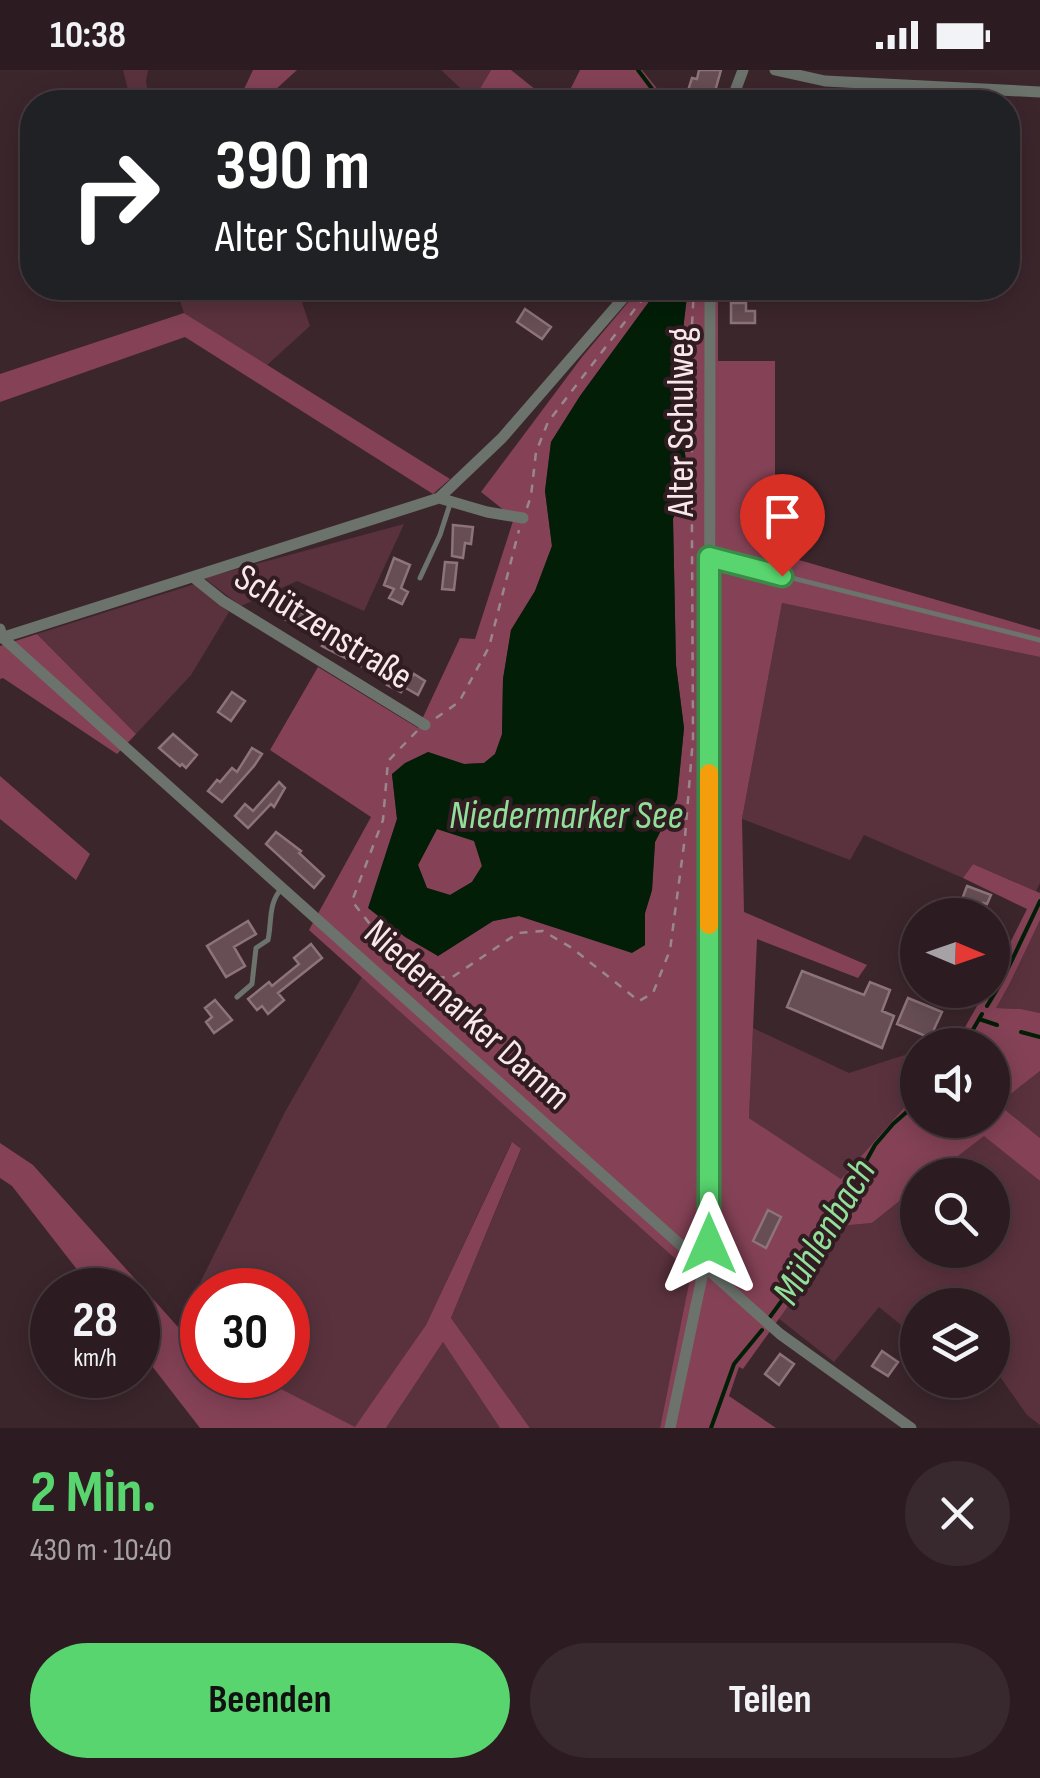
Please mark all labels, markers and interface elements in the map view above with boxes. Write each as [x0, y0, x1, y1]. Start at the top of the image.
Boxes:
text: 10:38 [50, 13, 126, 58]
text: 390 m [215, 125, 370, 209]
icon: right [50, 130, 180, 260]
text: Alter Schulweg [215, 210, 440, 265]
street label: Alter Schulweg [659, 327, 704, 518]
pin [740, 474, 825, 577]
icon: arrive [755, 489, 810, 544]
street label: Schützenstraße [226, 555, 421, 700]
water label: Niedermarker See [449, 792, 683, 840]
north arrow [900, 898, 1010, 1008]
map controls [900, 898, 1010, 1398]
street label: Niedermarker Damm [355, 911, 579, 1119]
button: sound [900, 1028, 1010, 1138]
water label: Mühlenbach [763, 1151, 887, 1313]
button: search [900, 1158, 1010, 1268]
position arrow [657, 1192, 761, 1296]
speed limit sign: 30 [180, 1268, 310, 1398]
button: layers [900, 1288, 1010, 1398]
text: 28 [72, 1291, 118, 1351]
text: km/h [73, 1343, 117, 1374]
text: 2 Min. [30, 1457, 156, 1529]
button: close [905, 1461, 1010, 1566]
text: 430 m · 10:40 [30, 1531, 172, 1570]
button: Beenden [30, 1643, 510, 1758]
button: Teilen [530, 1643, 1010, 1758]

